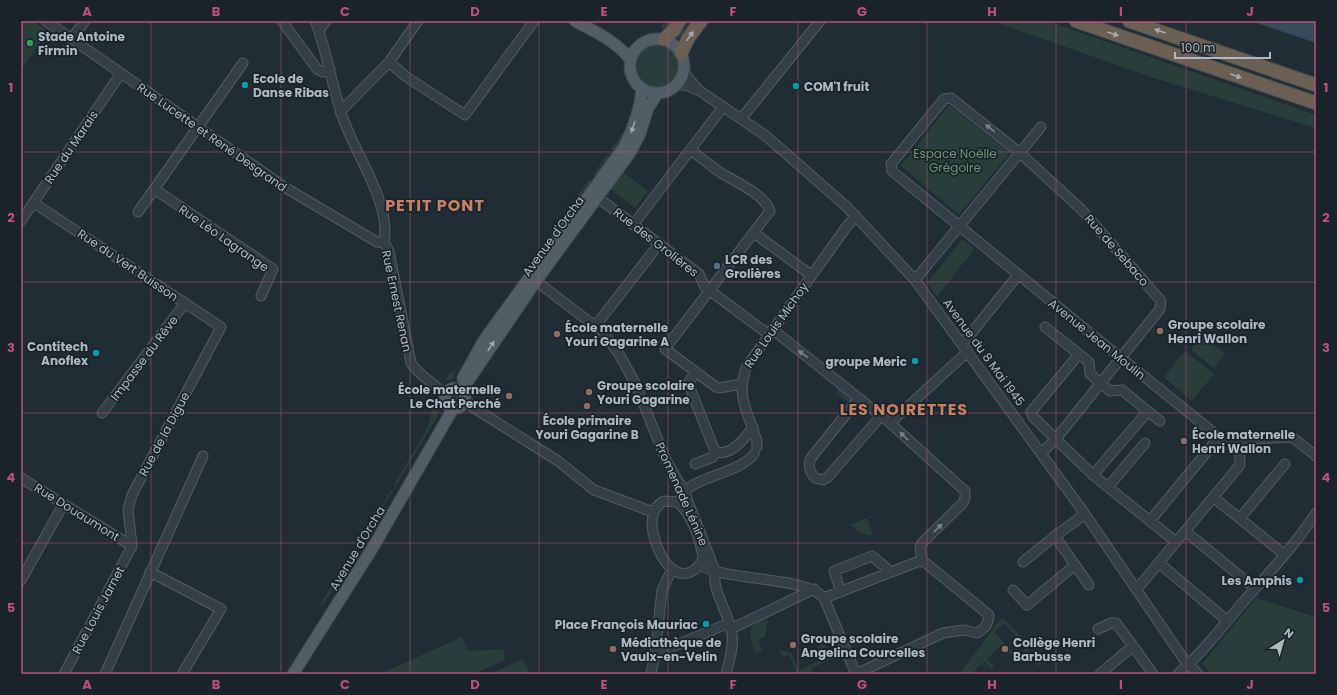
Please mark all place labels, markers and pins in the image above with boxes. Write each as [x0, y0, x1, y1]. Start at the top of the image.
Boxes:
place label: Stade Antoine Firmin [38, 28, 126, 59]
marker: Stade Antoine Firmin [25, 38, 35, 48]
place label: Ecole de Danse Ribas [253, 70, 329, 101]
place label: COM'1 fruit [804, 78, 869, 95]
marker: Ecole de Danse Ribas [240, 80, 250, 90]
marker: COM'1 fruit [791, 81, 801, 91]
place label: LCR des Grolières [725, 251, 781, 282]
marker: LCR des Grolières [712, 261, 722, 271]
place label: Groupe scolaire Henri Wallon [1168, 316, 1266, 347]
place label: École maternelle Youri Gagarine A [565, 319, 669, 350]
marker: Groupe scolaire Henri Wallon [1155, 326, 1165, 336]
marker: École maternelle Youri Gagarine A [552, 329, 562, 339]
place label: Contitech Anoflex [27, 338, 89, 369]
marker: Contitech Anoflex [91, 348, 101, 358]
place label: groupe Meric [826, 353, 907, 370]
marker: groupe Meric [910, 356, 920, 366]
place label: Groupe scolaire Youri Gagarine [597, 377, 695, 408]
place label: École maternelle Le Chat Perché [398, 381, 502, 412]
marker: Groupe scolaire Youri Gagarine [584, 387, 594, 397]
marker: École maternelle Le Chat Perché [504, 391, 514, 401]
marker: École primaire Youri Gagarine B [582, 401, 592, 411]
place label: École primaire Youri Gagarine B [535, 412, 639, 443]
place label: École maternelle Henri Wallon [1192, 426, 1296, 457]
marker: École maternelle Henri Wallon [1179, 436, 1189, 446]
place label: Les Amphis [1222, 572, 1292, 589]
marker: Les Amphis [1295, 575, 1305, 585]
place label: Place François Mauriac [555, 616, 698, 633]
marker: Place François Mauriac [701, 619, 711, 629]
place label: Groupe scolaire Angelina Courcelles [801, 630, 925, 661]
place label: Médiathèque de Vaulx-en-Velin [621, 634, 722, 665]
place label: Collège Henri Barbusse [1013, 634, 1095, 665]
marker: Groupe scolaire Angelina Courcelles [788, 640, 798, 650]
marker: Médiathèque de Vaulx-en-Velin [608, 644, 618, 654]
marker: Collège Henri Barbusse [1000, 644, 1010, 654]

